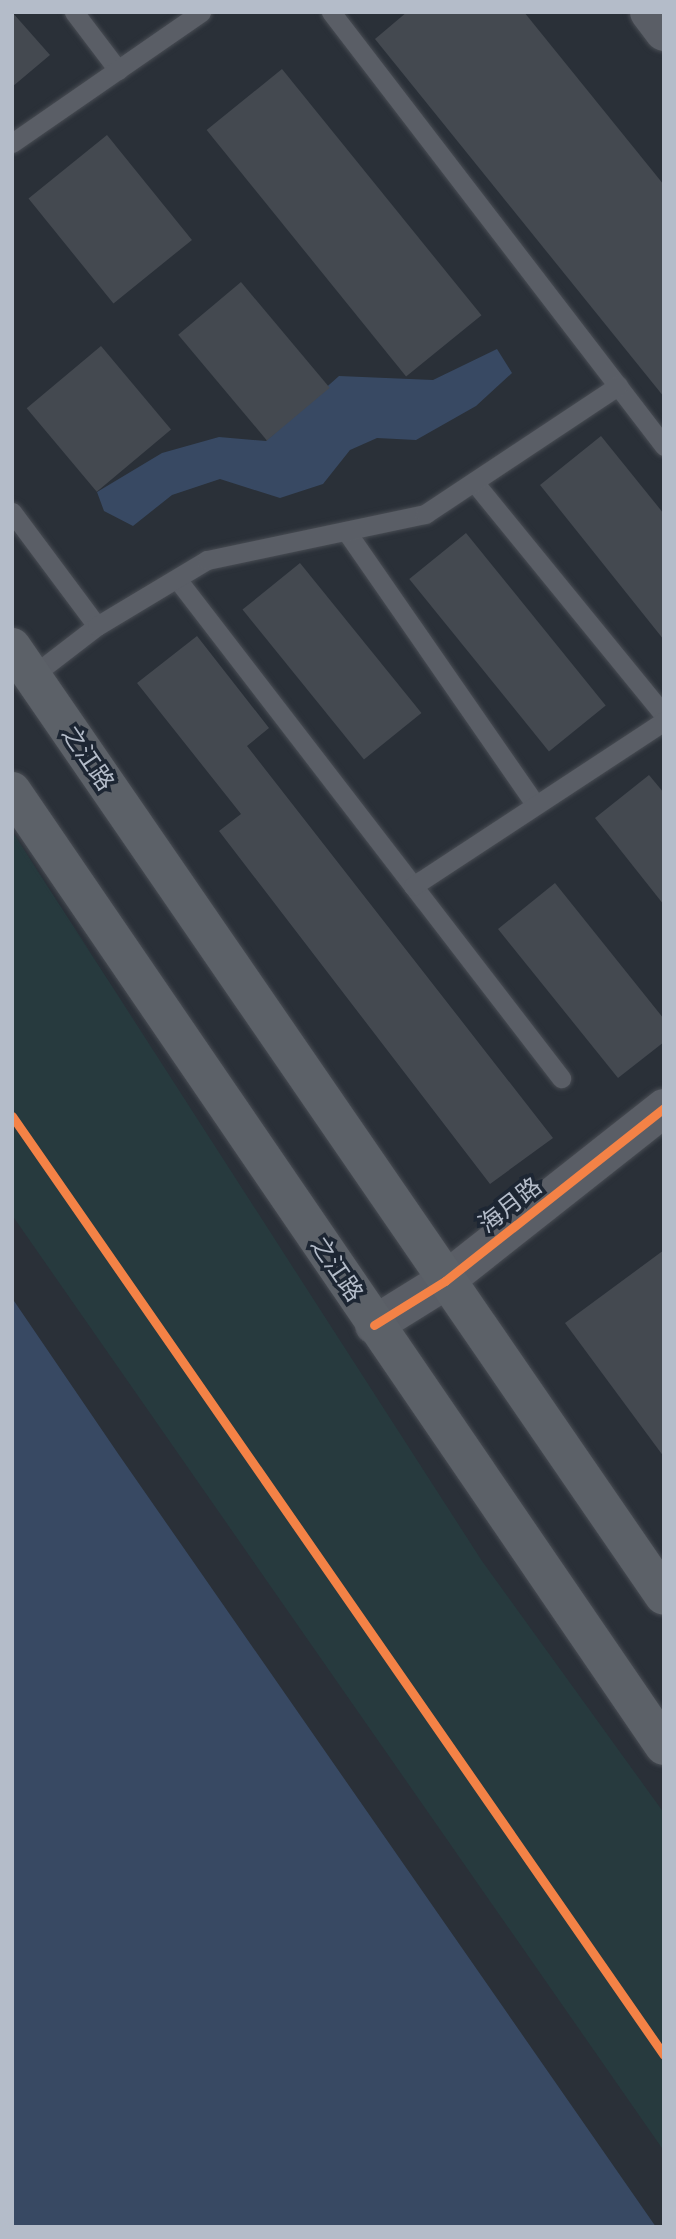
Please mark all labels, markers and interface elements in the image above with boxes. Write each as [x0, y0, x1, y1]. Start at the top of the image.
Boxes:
street label: 之江路 [56, 720, 120, 796]
street label: 海月路 [473, 1171, 547, 1239]
street label: 之江路 [305, 1231, 369, 1307]

